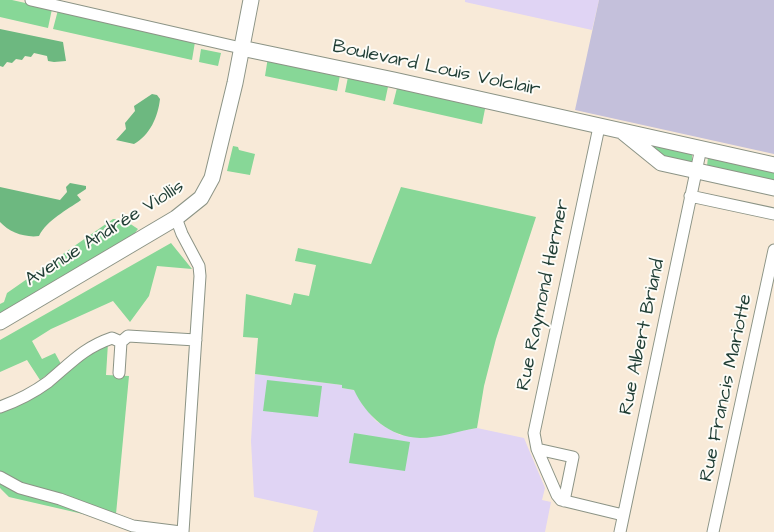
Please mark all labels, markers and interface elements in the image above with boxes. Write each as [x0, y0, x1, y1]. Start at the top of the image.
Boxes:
street label: Boulevard Louis Volclair [330, 36, 542, 102]
street label: Avenue Andrée Viollis [21, 176, 189, 292]
street label: Rue Raymond Hermer [513, 197, 575, 393]
street label: Rue Albert Briand [615, 257, 671, 417]
street label: Rue Francis Mariotte [696, 292, 758, 484]

